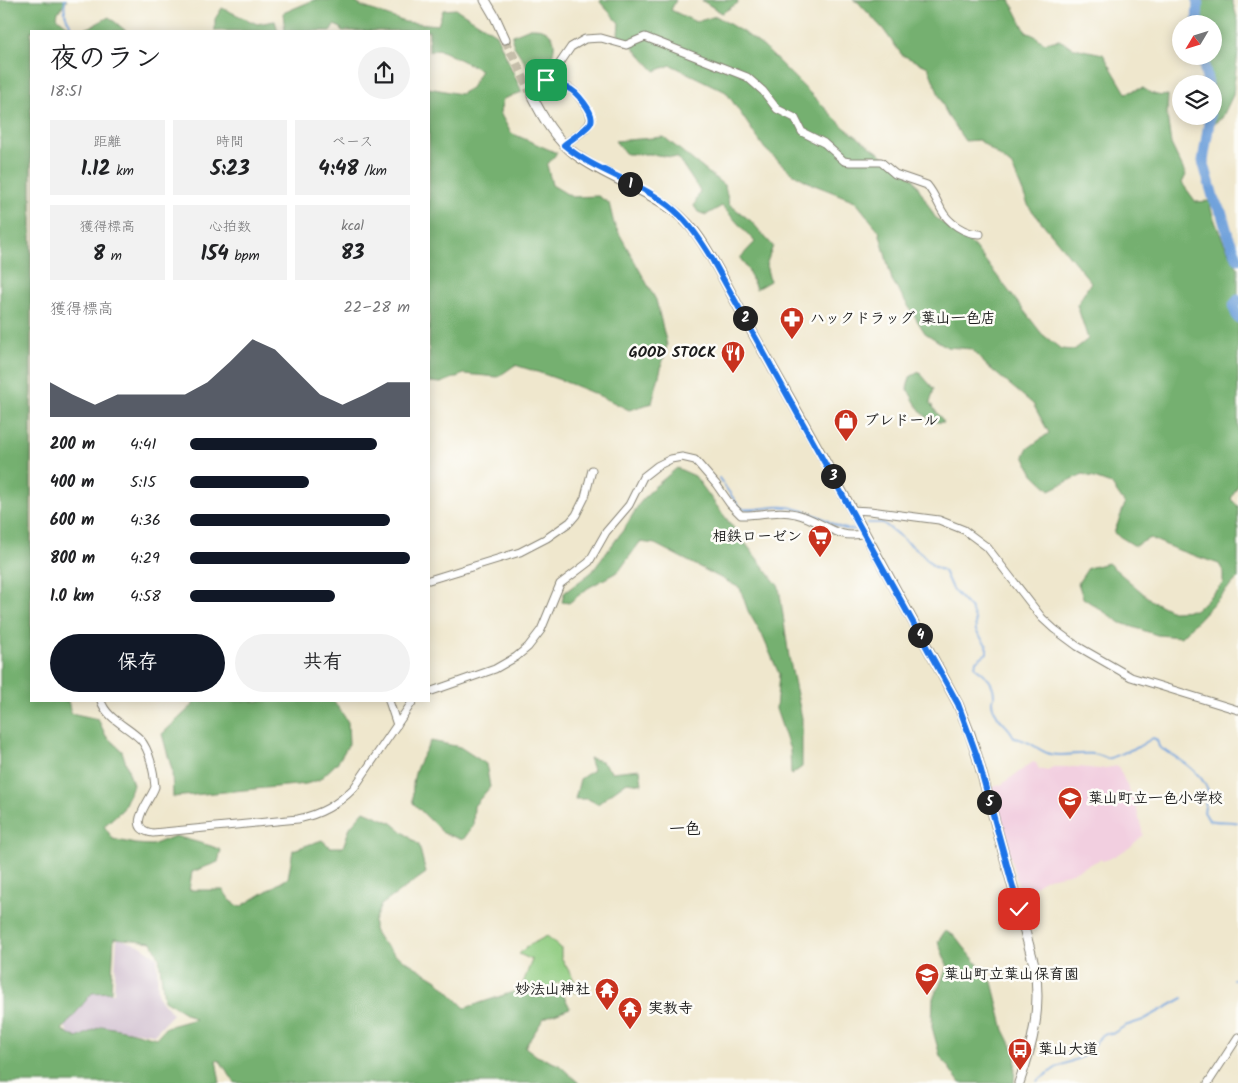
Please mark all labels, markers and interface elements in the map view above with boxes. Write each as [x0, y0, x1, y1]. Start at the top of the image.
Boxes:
north arrow [1172, 15, 1222, 65]
map controls [1172, 15, 1222, 125]
text: 夜のラン [50, 37, 162, 82]
button: share [358, 47, 410, 99]
pin [525, 59, 567, 101]
icon: arrive [532, 66, 560, 94]
button: layers [1172, 75, 1222, 125]
text: 18:51 [50, 79, 82, 104]
text: 距離 [93, 131, 121, 153]
text: 時間 [216, 131, 244, 153]
text: ペース [332, 131, 373, 153]
text: 1.12 [81, 153, 111, 186]
text: 5:23 [210, 153, 250, 186]
text: 4:48 [318, 153, 359, 186]
text: km [111, 160, 134, 182]
text: /km [359, 160, 387, 182]
pin: 1 [618, 172, 642, 196]
text: 1 [628, 173, 633, 195]
text: kcal [341, 215, 364, 237]
text: 獲得標高 [79, 216, 135, 238]
text: 心拍数 [209, 216, 251, 238]
text: 83 [341, 237, 365, 270]
text: 8 [93, 238, 105, 271]
text: 154 [200, 238, 229, 271]
text: m [105, 245, 122, 267]
text: bpm [229, 245, 260, 267]
text: 22–28 m [344, 295, 410, 320]
text: 獲得標高 [50, 297, 114, 322]
pin: 2 [732, 306, 758, 330]
pharmacy icon: ハックドラッグ 葉山一色店 [779, 306, 805, 340]
text: 2 [741, 307, 750, 329]
place label: ハックドラッグ 葉山一色店 [810, 307, 996, 331]
restaurant icon: GOOD STOCK [720, 340, 746, 374]
place label: GOOD STOCK [629, 341, 716, 365]
shop icon: ブレドール [833, 408, 859, 442]
place label: ブレドール [864, 409, 938, 433]
text: 200 m [50, 432, 95, 457]
text: 4:41 [130, 432, 157, 457]
pin: 3 [820, 464, 846, 488]
text: 3 [830, 465, 837, 487]
text: 400 m [50, 470, 94, 495]
text: 5:15 [130, 470, 156, 495]
text: 600 m [50, 508, 94, 533]
text: 4:36 [130, 508, 161, 533]
supermarket icon: 相鉄ローゼン [807, 524, 833, 558]
place label: 相鉄ローゼン [712, 525, 802, 549]
text: 800 m [50, 546, 95, 571]
text: 4:29 [130, 546, 160, 571]
text: 1.0 km [50, 584, 94, 609]
text: 4:58 [130, 584, 161, 609]
pin: 4 [908, 622, 932, 648]
text: 4 [917, 624, 924, 646]
button: 保存 [50, 634, 225, 692]
button: 共有 [235, 634, 410, 692]
school or university icon: 葉山町立一色小学校 [1057, 786, 1083, 820]
place label: 葉山町立一色小学校 [1088, 787, 1223, 811]
pin: 5 [976, 790, 1002, 814]
text: 5 [986, 791, 993, 813]
district label: 一色 [669, 817, 701, 842]
pin [998, 888, 1040, 930]
icon: check [1005, 895, 1033, 923]
school or university icon: 葉山町立葉山保育園 [914, 962, 940, 996]
place label: 葉山町立葉山保育園 [944, 963, 1079, 987]
temple icon: 妙法山神社 [594, 977, 620, 1011]
place label: 妙法山神社 [515, 978, 590, 1002]
temple icon: 実教寺 [617, 996, 643, 1030]
place label: 実教寺 [648, 997, 693, 1021]
bus stop icon: 葉山大道 [1007, 1037, 1033, 1071]
place label: 葉山大道 [1038, 1038, 1098, 1062]

